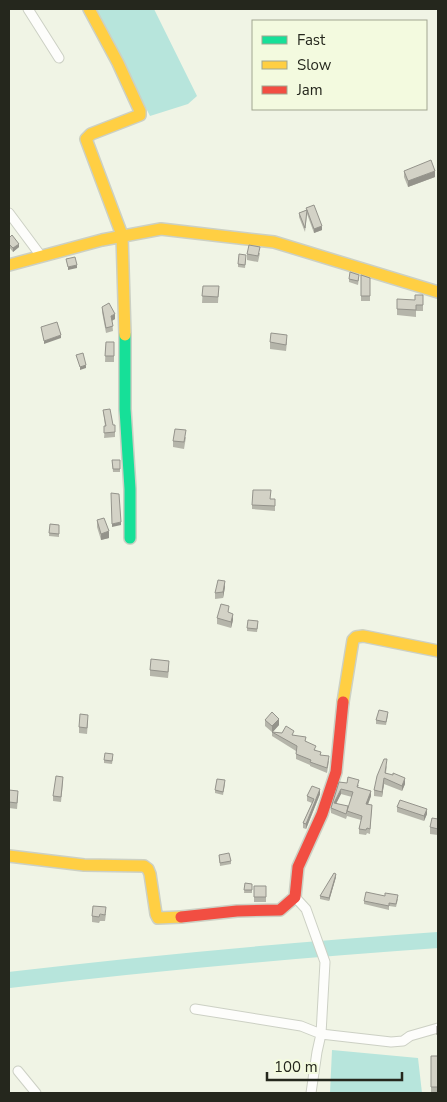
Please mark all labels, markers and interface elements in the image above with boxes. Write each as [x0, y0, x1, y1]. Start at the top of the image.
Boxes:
legend [252, 20, 427, 110]
text: Fast [297, 30, 326, 50]
text: Slow [297, 55, 332, 75]
text: Jam [296, 80, 323, 100]
scale bar [267, 1050, 402, 1082]
text: 100 m [274, 1057, 318, 1077]

